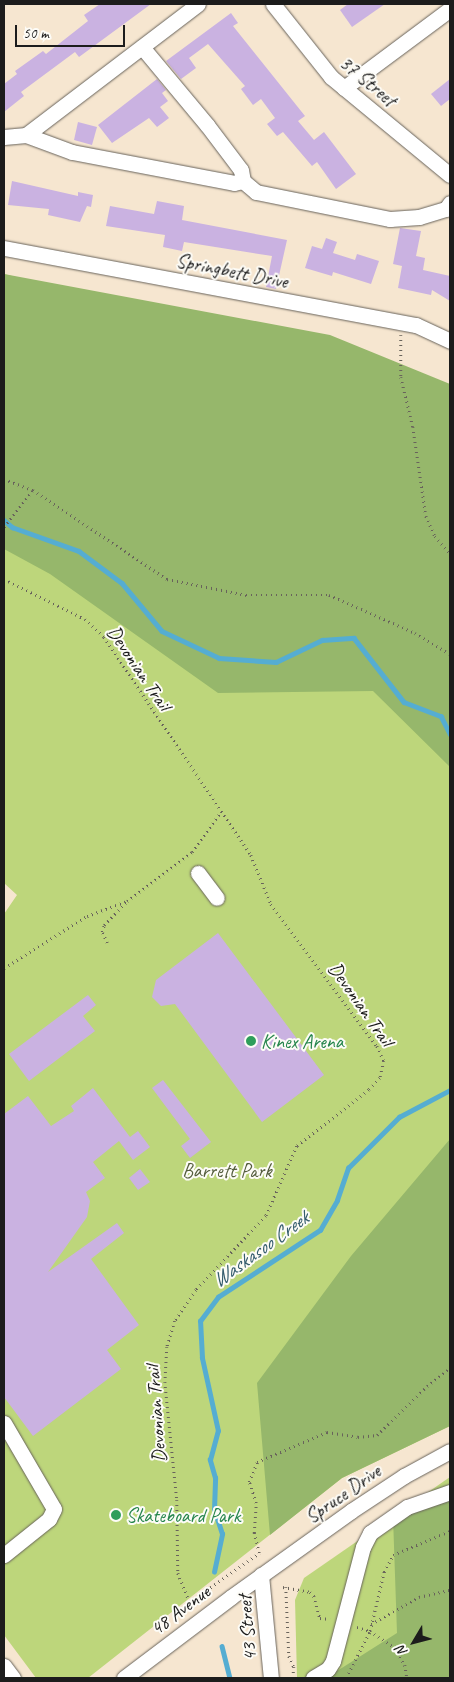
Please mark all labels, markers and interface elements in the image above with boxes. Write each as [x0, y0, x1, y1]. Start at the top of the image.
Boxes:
scale bar [18, 15, 128, 47]
text: 50 m [23, 24, 49, 43]
street label: 37 Street [335, 50, 401, 112]
street label: Springbett Drive [174, 248, 290, 294]
street label: Devonian Trail [102, 621, 176, 715]
street label: Devonian Trail [323, 957, 399, 1051]
place label: Kinex Arena [261, 1029, 343, 1053]
marker: Kinex Arena [245, 1035, 257, 1047]
park label: Barrett Park [182, 1158, 272, 1182]
water label: Waskasoo Creek [207, 1205, 313, 1293]
street label: Devonian Trail [141, 1364, 171, 1464]
street label: Spruce Drive [301, 1459, 385, 1529]
place label: Skateboard Park [126, 1503, 241, 1527]
marker: Skateboard Park [110, 1509, 122, 1521]
street label: 48 Avenue [145, 1580, 215, 1640]
street label: 43 Street [232, 1594, 262, 1662]
north arrow [389, 1617, 439, 1667]
text: N [392, 1643, 411, 1660]

